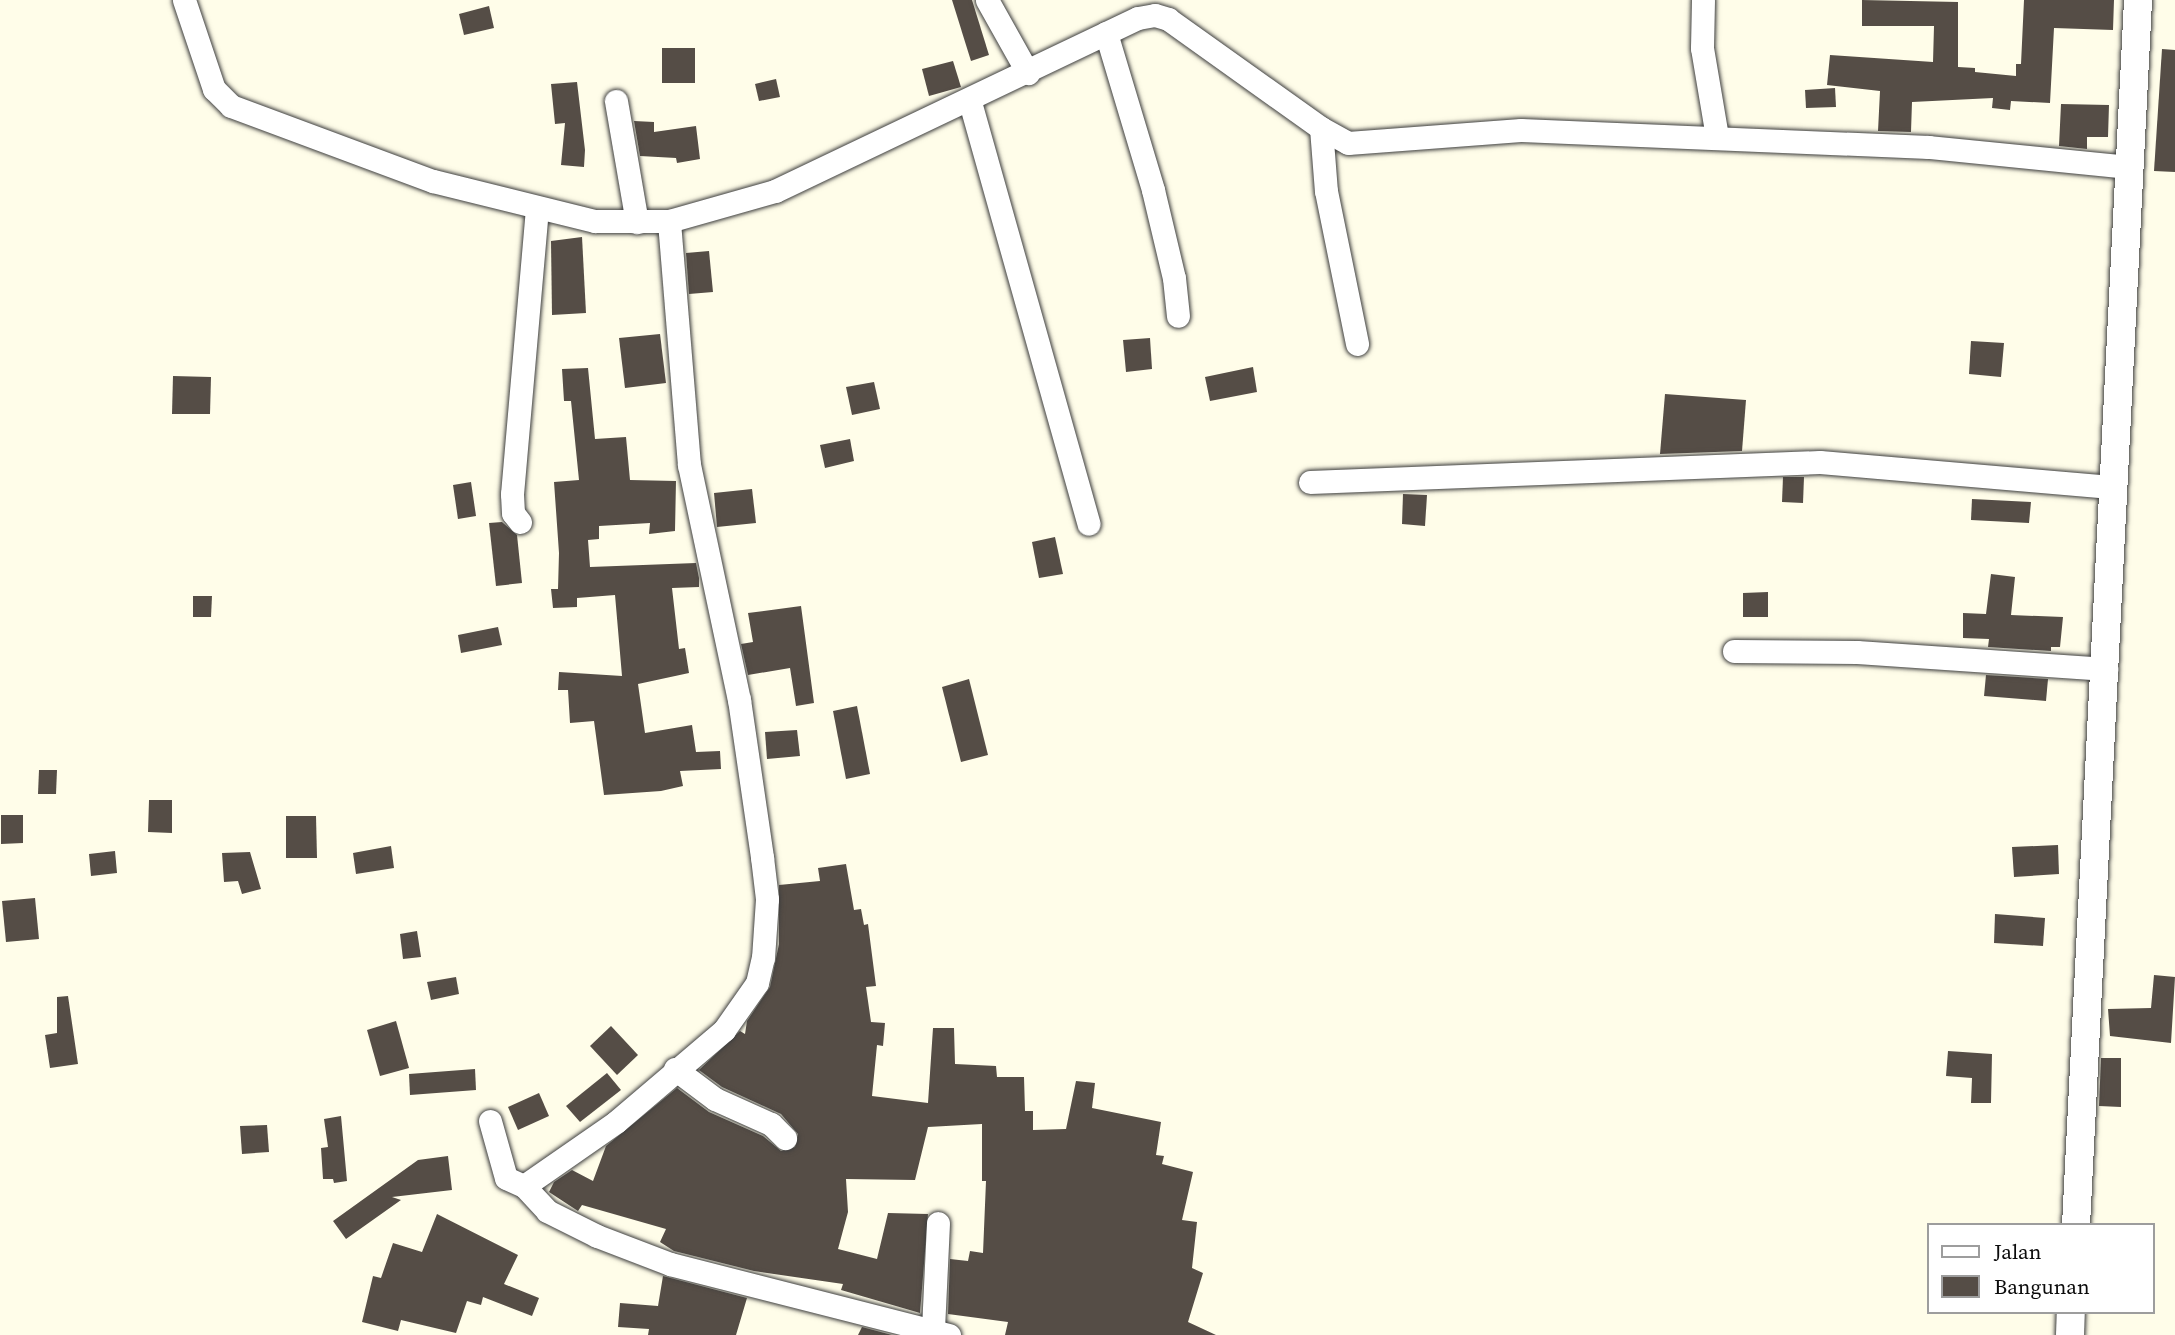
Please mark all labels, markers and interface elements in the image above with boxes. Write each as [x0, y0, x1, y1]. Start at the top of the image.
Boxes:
legend [1926, 1223, 2154, 1314]
text: Jalan [1994, 1237, 2041, 1266]
text: Bangunan [1994, 1272, 2090, 1301]

